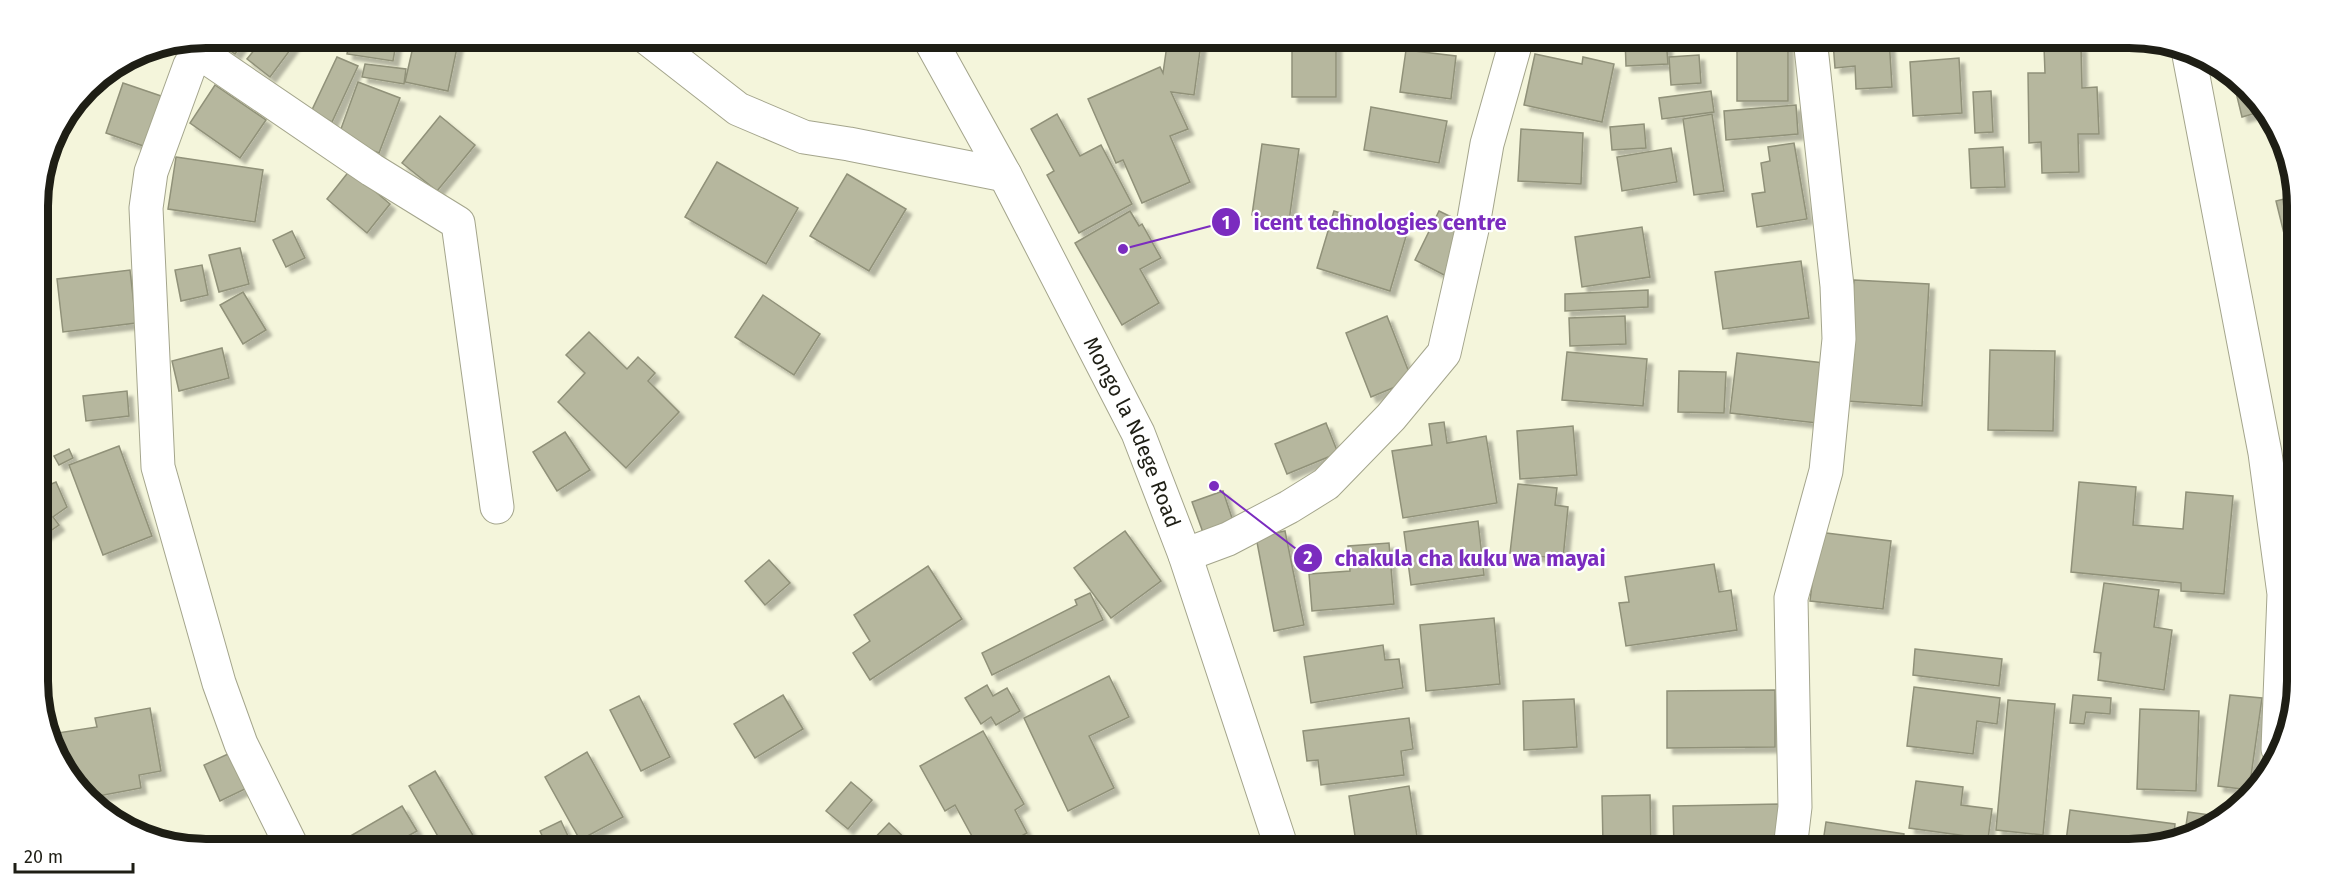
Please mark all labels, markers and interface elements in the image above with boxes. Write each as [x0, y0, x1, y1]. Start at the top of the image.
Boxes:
callout: icent technologies centre [1211, 202, 1518, 242]
text: icent technologies centre [1253, 209, 1507, 236]
text: 1 [1222, 212, 1230, 234]
street label: Mongo la Ndege Road [1078, 332, 1186, 531]
callout: chakula cha kuku wa mayai [1293, 538, 1618, 578]
text: chakula cha kuku wa mayai [1334, 545, 1606, 572]
text: 2 [1303, 547, 1313, 569]
scale bar [15, 836, 134, 874]
text: 20 m [24, 846, 63, 868]

